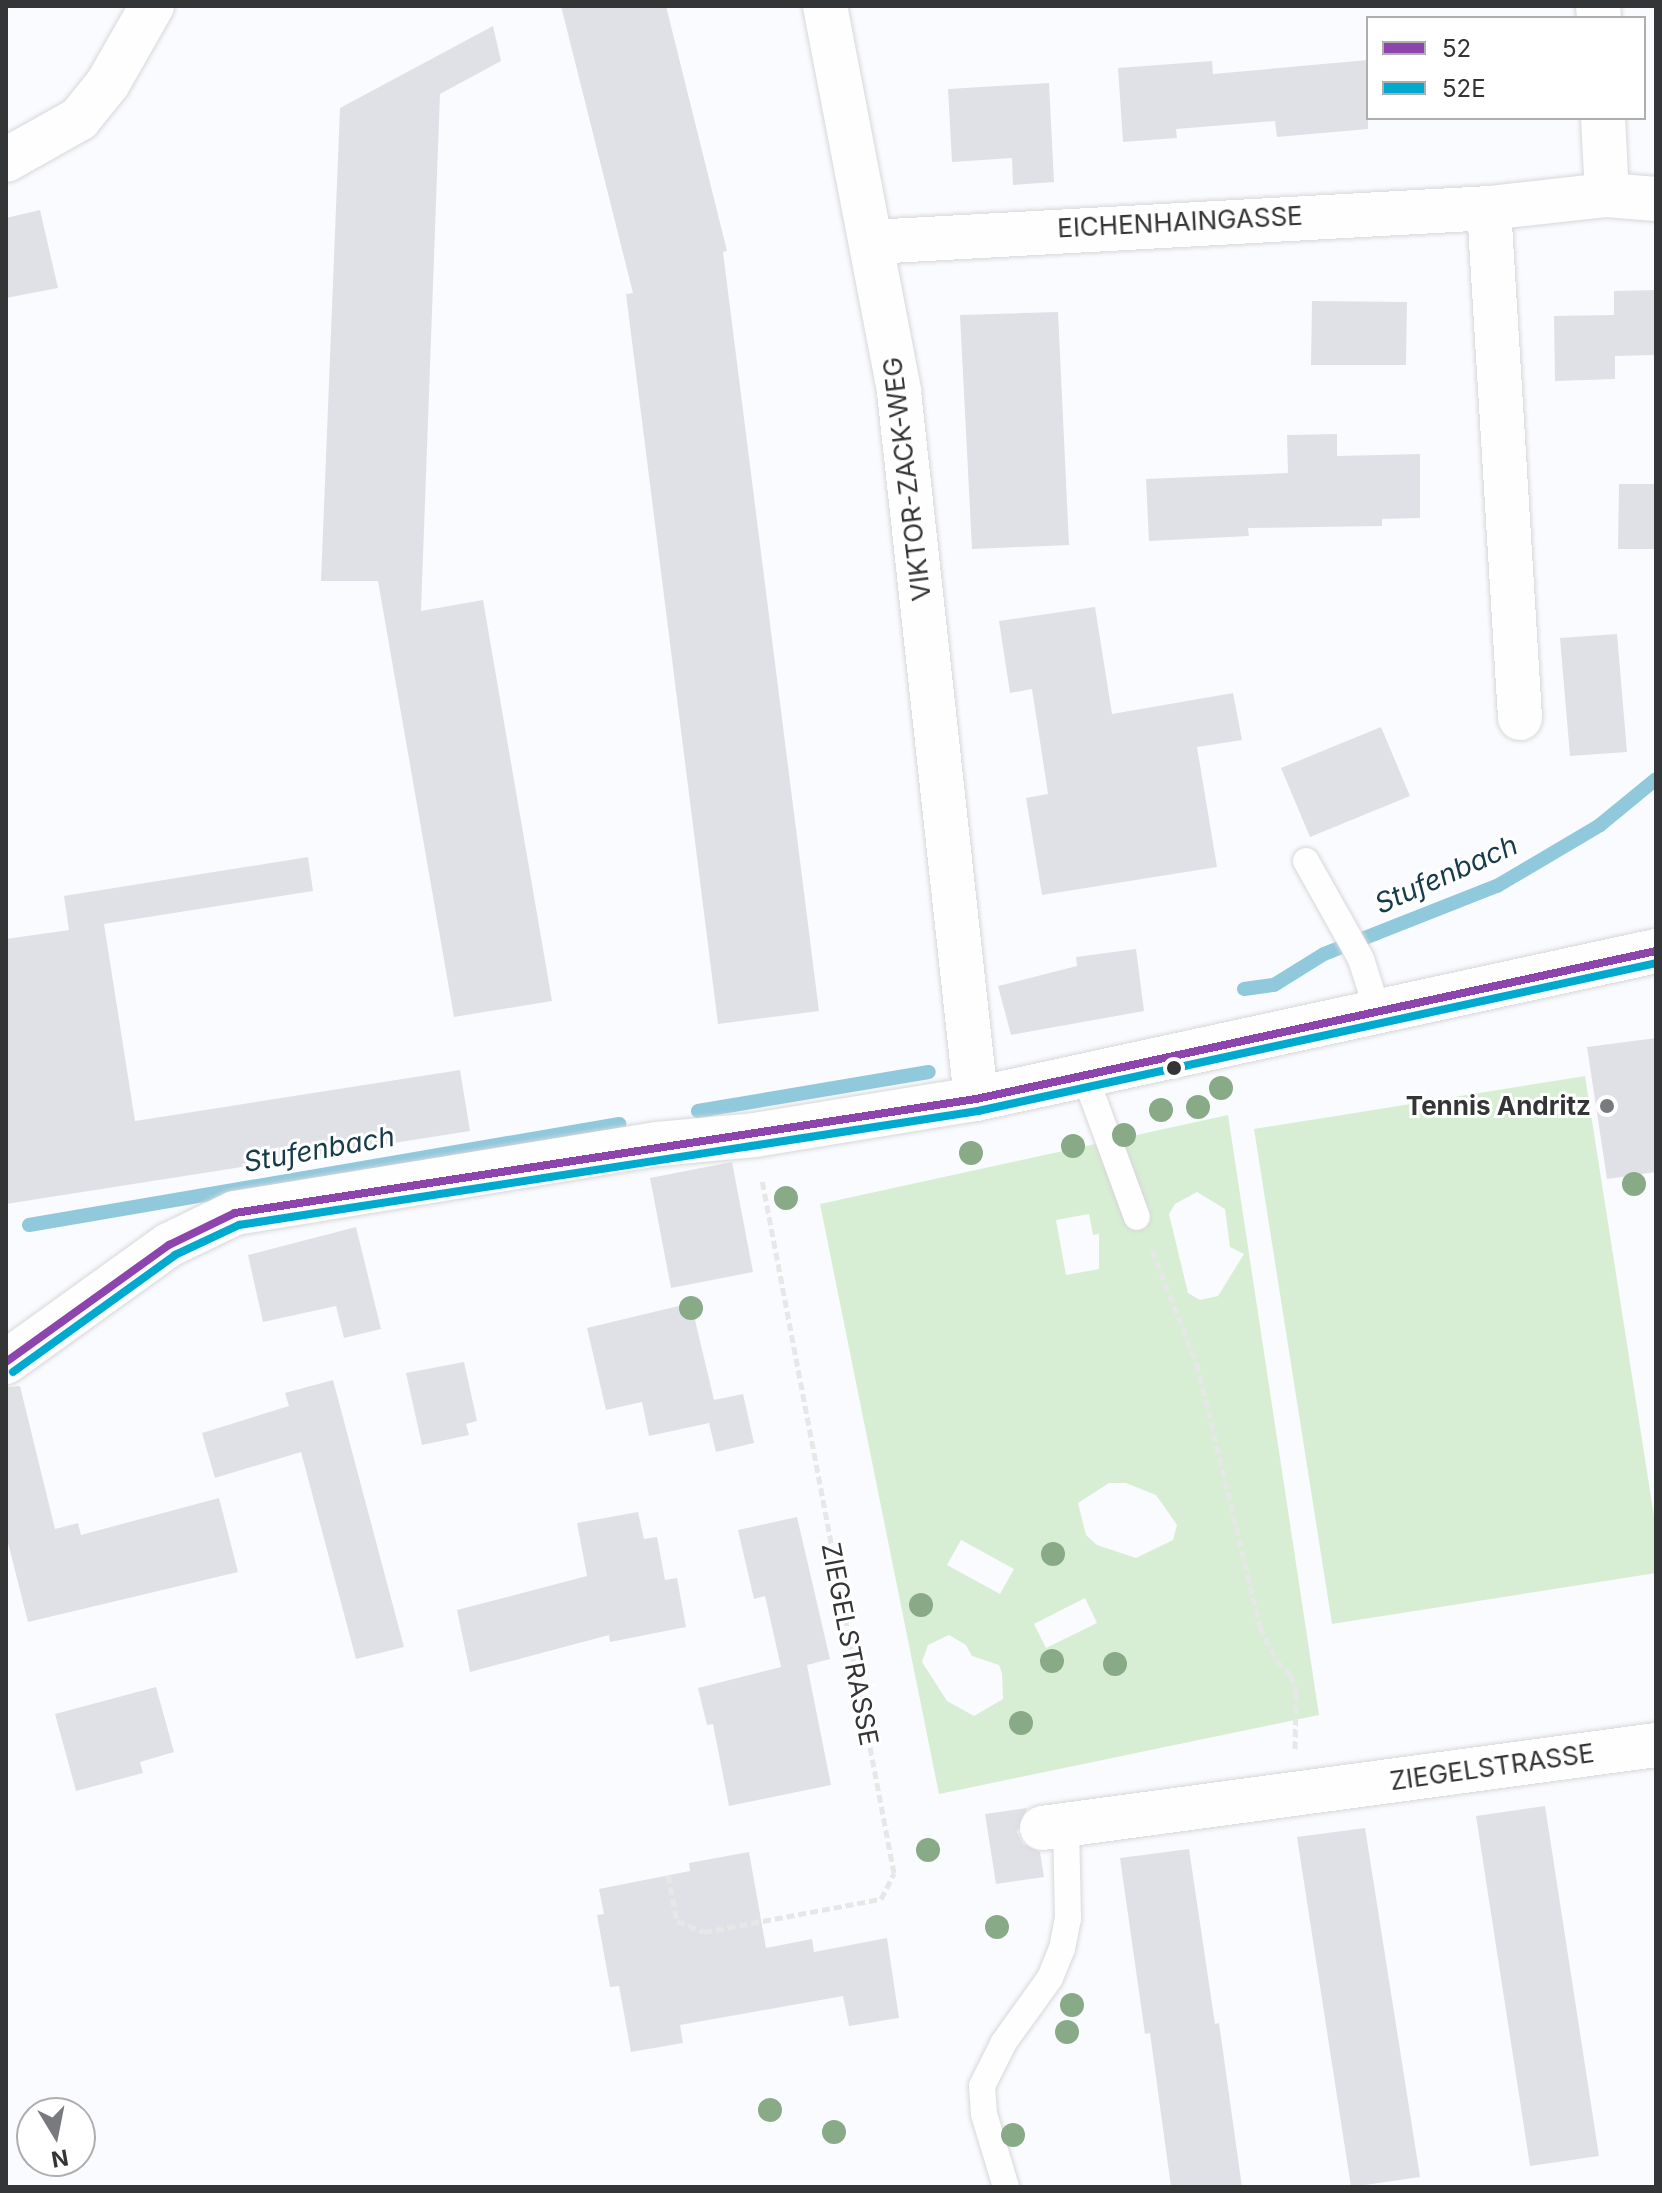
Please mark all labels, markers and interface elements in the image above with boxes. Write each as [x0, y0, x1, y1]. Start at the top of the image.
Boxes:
legend [1366, 16, 1646, 120]
text: 52 [1442, 34, 1471, 63]
text: 52E [1442, 74, 1486, 103]
street label: EICHENHAINGASSE [1056, 200, 1304, 244]
street label: VIKTOR-ZACK-WEG [877, 355, 937, 603]
water label: Stufenbach [1369, 828, 1523, 920]
unlabelled marker [1166, 1060, 1182, 1076]
place label: Tennis Andritz [1406, 1090, 1591, 1122]
marker: Tennis Andritz [1598, 1097, 1616, 1115]
water label: Stufenbach [241, 1119, 397, 1179]
street label: ZIEGELSTRASSE [815, 1540, 885, 1748]
street label: ZIEGELSTRASSE [1388, 1737, 1596, 1797]
north arrow [16, 2097, 96, 2177]
text: N [49, 2144, 70, 2173]

